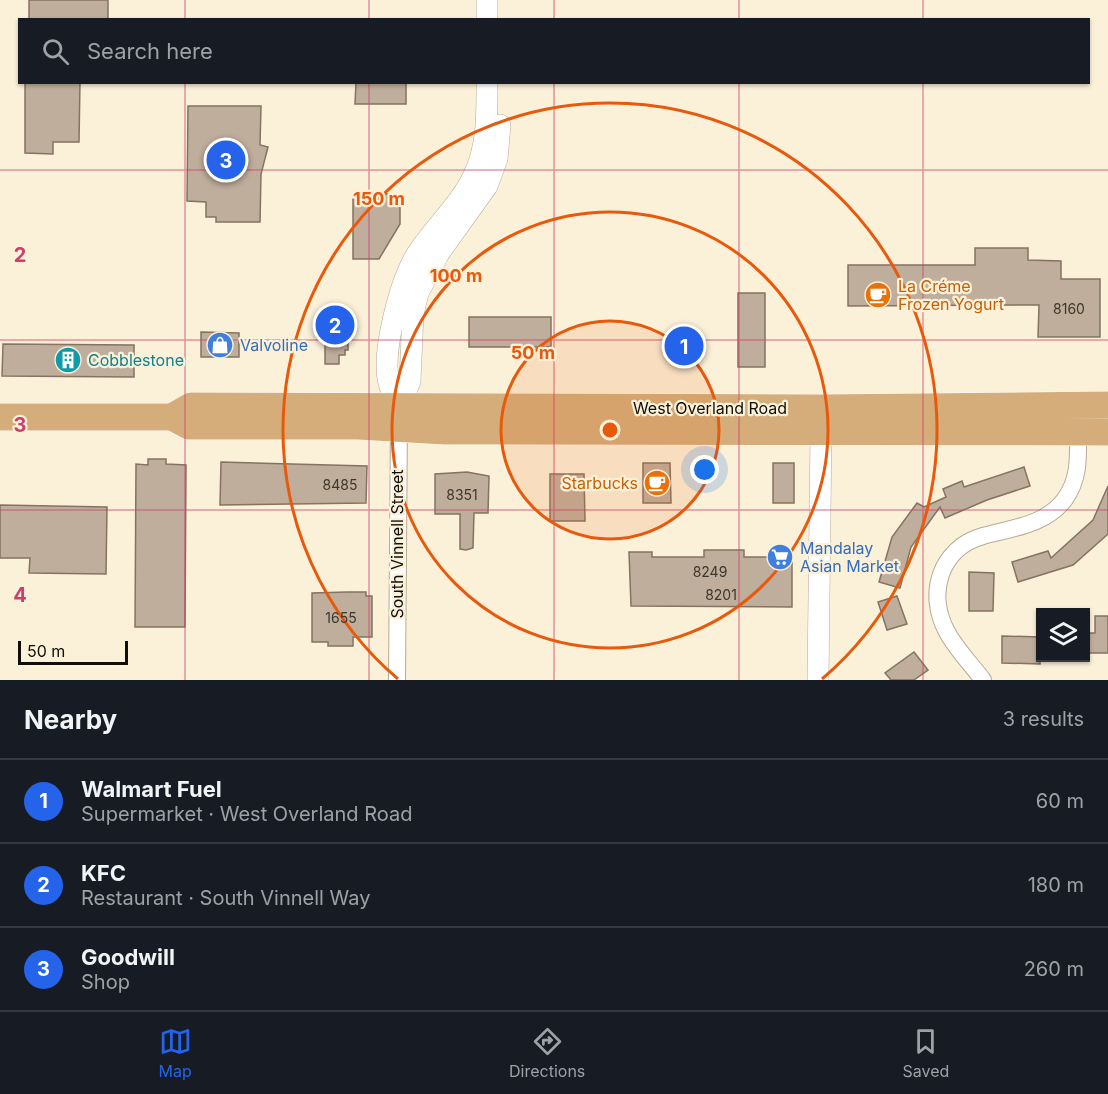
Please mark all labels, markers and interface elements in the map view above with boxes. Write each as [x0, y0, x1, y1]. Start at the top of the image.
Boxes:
search box [18, 18, 1090, 84]
icon: search [39, 35, 72, 68]
text: Search here [87, 38, 213, 64]
pin: 3 [206, 138, 246, 182]
text: 150 m [353, 188, 405, 209]
text: 2 [14, 243, 26, 267]
text: 100 m [430, 265, 482, 286]
place label: La Créme Frozen Yogurt [898, 276, 1004, 314]
cafe icon: La Créme Frozen Yogurt [863, 280, 893, 310]
house number: 8160 [1053, 300, 1085, 317]
pin: 2 [316, 302, 354, 348]
pin: 1 [664, 324, 704, 368]
shop icon: Valvoline [205, 330, 235, 360]
place label: Valvoline [240, 335, 308, 355]
text: 50 m [511, 342, 555, 363]
building icon: Cobblestone [53, 345, 83, 375]
place label: Cobblestone [88, 350, 184, 370]
street label: West Overland Road [633, 398, 787, 418]
text: 3 [14, 413, 26, 437]
centre of rings [600, 420, 620, 440]
your location [690, 455, 719, 484]
cafe icon: Starbucks [642, 468, 672, 498]
street label: South Vinnell Street [387, 469, 407, 619]
place label: Starbucks [562, 473, 638, 493]
house number: 8485 [323, 476, 357, 493]
house number: 8351 [446, 486, 478, 503]
place label: Mandalay Asian Market [800, 538, 899, 576]
supermarket icon: Mandalay Asian Market [765, 542, 795, 572]
house number: 8249 [693, 563, 727, 580]
text: 4 [13, 583, 27, 607]
house number: 8201 [705, 586, 737, 603]
map controls [1036, 608, 1090, 662]
button: layers [1036, 608, 1090, 662]
house number: 1655 [325, 609, 357, 626]
scale bar [18, 638, 128, 666]
text: 50 m [27, 641, 65, 661]
text: Nearby [24, 704, 117, 735]
text: 3 results [1003, 707, 1084, 731]
text: Walmart Fuel [81, 776, 222, 802]
text: 1 [39, 789, 48, 813]
text: 60 m [1036, 789, 1084, 813]
text: Supermarket · West Overland Road [81, 802, 412, 826]
text: KFC [81, 860, 126, 886]
text: 2 [37, 873, 50, 897]
text: 180 m [1028, 873, 1084, 897]
text: Restaurant · South Vinnell Way [81, 886, 370, 910]
text: Goodwill [81, 944, 175, 970]
text: 3 [37, 957, 50, 981]
text: 260 m [1024, 957, 1084, 981]
text: Shop [81, 970, 130, 994]
tab: Map [159, 1025, 192, 1081]
tab: Directions [509, 1025, 585, 1081]
tab: Saved [903, 1025, 949, 1081]

